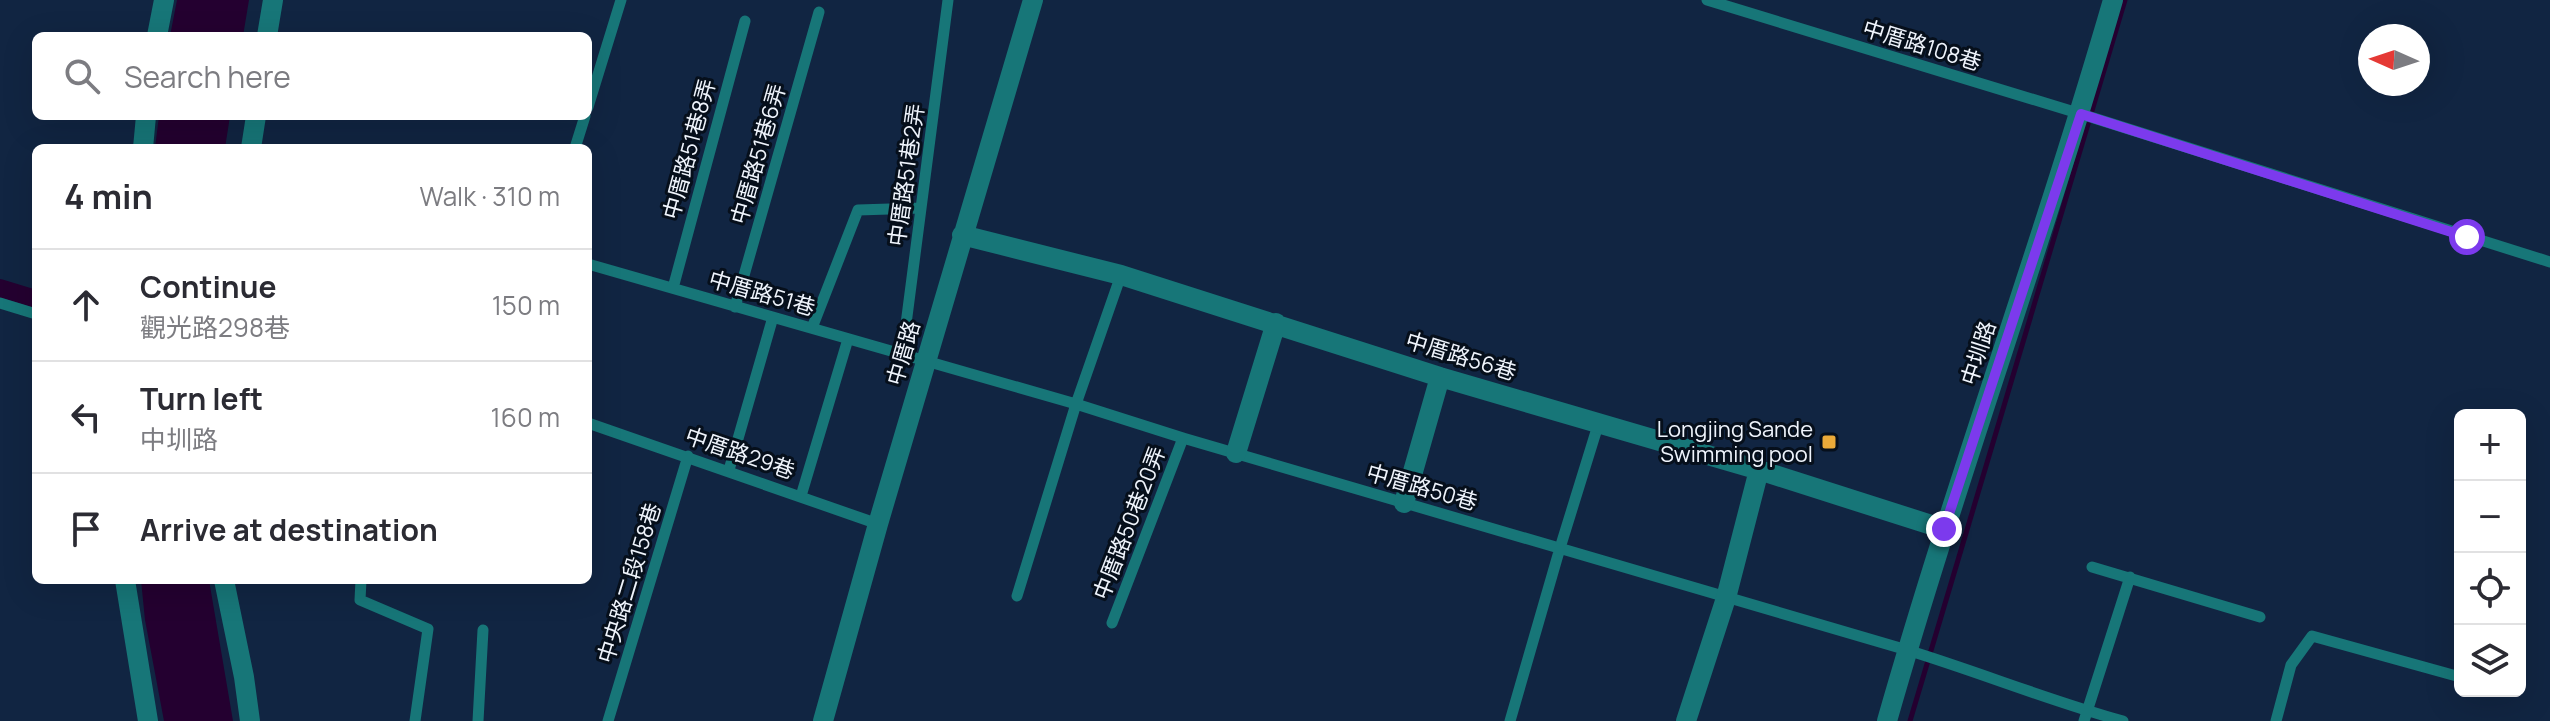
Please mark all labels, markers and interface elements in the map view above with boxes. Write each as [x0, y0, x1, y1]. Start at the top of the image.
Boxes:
street label: 中厝路108巷 [1859, 13, 1985, 77]
north arrow [2358, 24, 2430, 96]
search box [32, 32, 592, 120]
icon: search [60, 54, 104, 98]
text: Search here [124, 56, 291, 97]
street label: 中厝路51巷8弄 [656, 76, 722, 222]
street label: 中厝路51巷6弄 [724, 80, 792, 228]
street label: 中厝路51巷2弄 [881, 102, 931, 248]
text: 4 min [64, 173, 153, 219]
text: Walk · 310 m [420, 178, 560, 214]
route start [2449, 219, 2485, 255]
street label: 中厝路51巷 [705, 264, 819, 322]
text: Continue [140, 266, 276, 307]
icon: ahead [64, 283, 108, 327]
text: 150 m [492, 287, 560, 323]
text: 觀光路298巷 [140, 309, 290, 345]
street label: 中厝路 [879, 317, 927, 389]
street label: 中圳路 [1954, 317, 2002, 389]
street label: 中厝路56巷 [1402, 325, 1520, 387]
text: Turn left [140, 378, 263, 419]
icon: left [64, 395, 108, 439]
text: 160 m [491, 399, 560, 435]
map controls [2454, 409, 2526, 697]
button: + [2454, 409, 2526, 481]
place label: Longjing Sande Swimming pool [1657, 414, 1813, 469]
street label: 中厝路29巷 [681, 420, 799, 486]
text: 中圳路 [140, 421, 218, 457]
marker: Longjing Sande Swimming pool [1820, 433, 1838, 451]
street label: 中厝路50巷20弄 [1086, 442, 1172, 604]
street label: 中厝路50巷 [1363, 457, 1481, 517]
button: − [2454, 481, 2526, 553]
street label: 中央路二段158巷 [590, 499, 668, 667]
icon: arrive [64, 507, 108, 551]
text: Arrive at destination [140, 509, 438, 550]
route end [1926, 511, 1962, 547]
button: locate [2454, 553, 2526, 625]
button: layers [2454, 625, 2526, 697]

